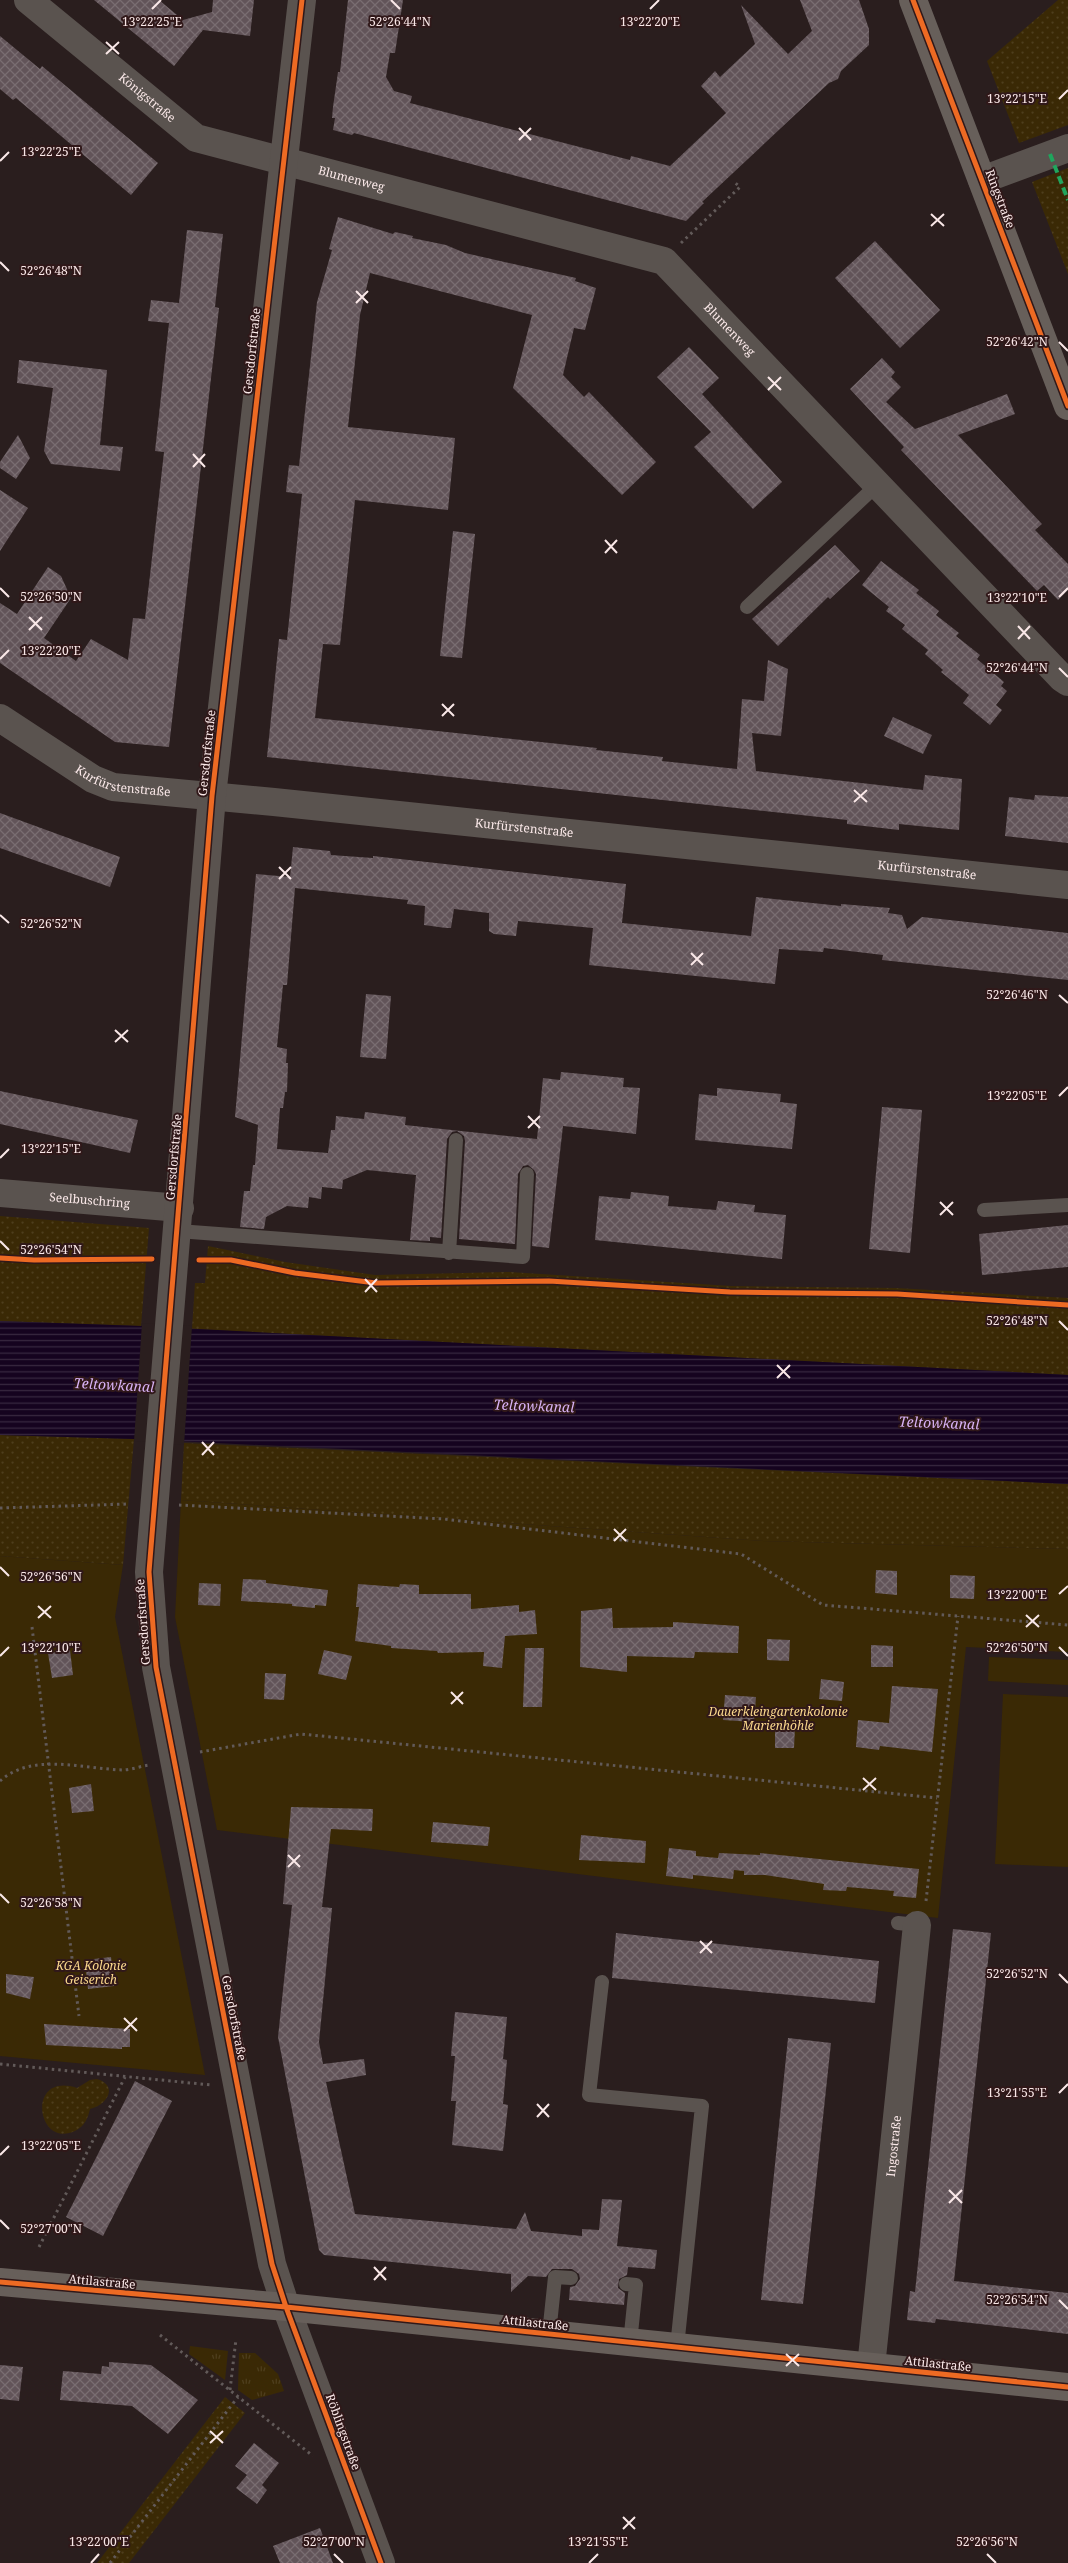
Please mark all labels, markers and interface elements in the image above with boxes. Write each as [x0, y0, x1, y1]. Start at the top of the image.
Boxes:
text: 13°22'25"E [122, 13, 182, 30]
text: 52°26'44"N [369, 13, 431, 30]
text: 13°22'20"E [620, 13, 680, 30]
street label: Königstraße [115, 69, 179, 126]
text: 13°22'15"E [987, 90, 1047, 107]
text: 13°22'25"E [21, 143, 81, 160]
street label: Blumenweg [316, 161, 387, 195]
street label: Ringstraße [981, 167, 1019, 231]
text: 52°26'48"N [20, 262, 82, 279]
street label: Blumenweg [700, 299, 760, 360]
street label: Gersdorfstraße [239, 307, 264, 395]
text: 52°26'42"N [986, 333, 1048, 350]
text: 52°26'50"N [20, 588, 82, 605]
text: 13°22'10"E [987, 589, 1047, 606]
text: 13°22'20"E [21, 642, 81, 659]
text: 52°26'44"N [986, 659, 1048, 676]
street label: Gersdorfstraße [194, 709, 219, 797]
street label: Kurfürstenstraße [72, 761, 171, 800]
street label: Kurfürstenstraße [474, 814, 574, 841]
street label: Kurfürstenstraße [877, 856, 977, 883]
text: 52°26'52"N [20, 915, 82, 932]
text: 52°26'46"N [986, 986, 1048, 1003]
text: 13°22'05"E [987, 1087, 1047, 1104]
street label: Gersdorfstraße [161, 1113, 186, 1201]
text: 13°22'15"E [21, 1140, 81, 1157]
street label: Seelbuschring [49, 1188, 131, 1212]
text: 52°26'54"N [20, 1241, 82, 1258]
text: 52°26'48"N [986, 1312, 1048, 1329]
water label: Teltowkanal [73, 1373, 156, 1396]
water label: Teltowkanal [493, 1395, 575, 1416]
water label: Teltowkanal [898, 1412, 980, 1433]
text: 52°26'56"N [20, 1568, 82, 1585]
street label: Gersdorfstraße [131, 1578, 154, 1666]
text: 13°22'00"E [987, 1586, 1047, 1603]
text: 13°22'10"E [21, 1639, 81, 1656]
text: 52°26'50"N [986, 1639, 1048, 1656]
park label: Dauerkleingartenkolonie Marienhöhle [707, 1703, 848, 1734]
text: 52°26'58"N [20, 1894, 82, 1911]
park label: KGA Kolonie Geiserich [55, 1957, 126, 1988]
text: 52°26'52"N [986, 1965, 1048, 1982]
street label: Gersdorfstraße [218, 1974, 251, 2062]
text: 13°21'55"E [987, 2084, 1047, 2101]
street label: Ingostraße [882, 2115, 905, 2178]
text: 13°22'05"E [21, 2137, 81, 2154]
text: 52°27'00"N [20, 2220, 82, 2237]
street label: Attilastraße [68, 2270, 136, 2293]
text: 52°26'54"N [986, 2291, 1048, 2308]
street label: Attilastraße [501, 2311, 569, 2334]
street label: Attilastraße [904, 2352, 972, 2375]
street label: Röblingstraße [322, 2391, 365, 2472]
text: 13°22'00"E [69, 2533, 129, 2550]
text: 52°27'00"N [303, 2533, 365, 2550]
text: 13°21'55"E [568, 2533, 628, 2550]
text: 52°26'56"N [956, 2533, 1018, 2550]

